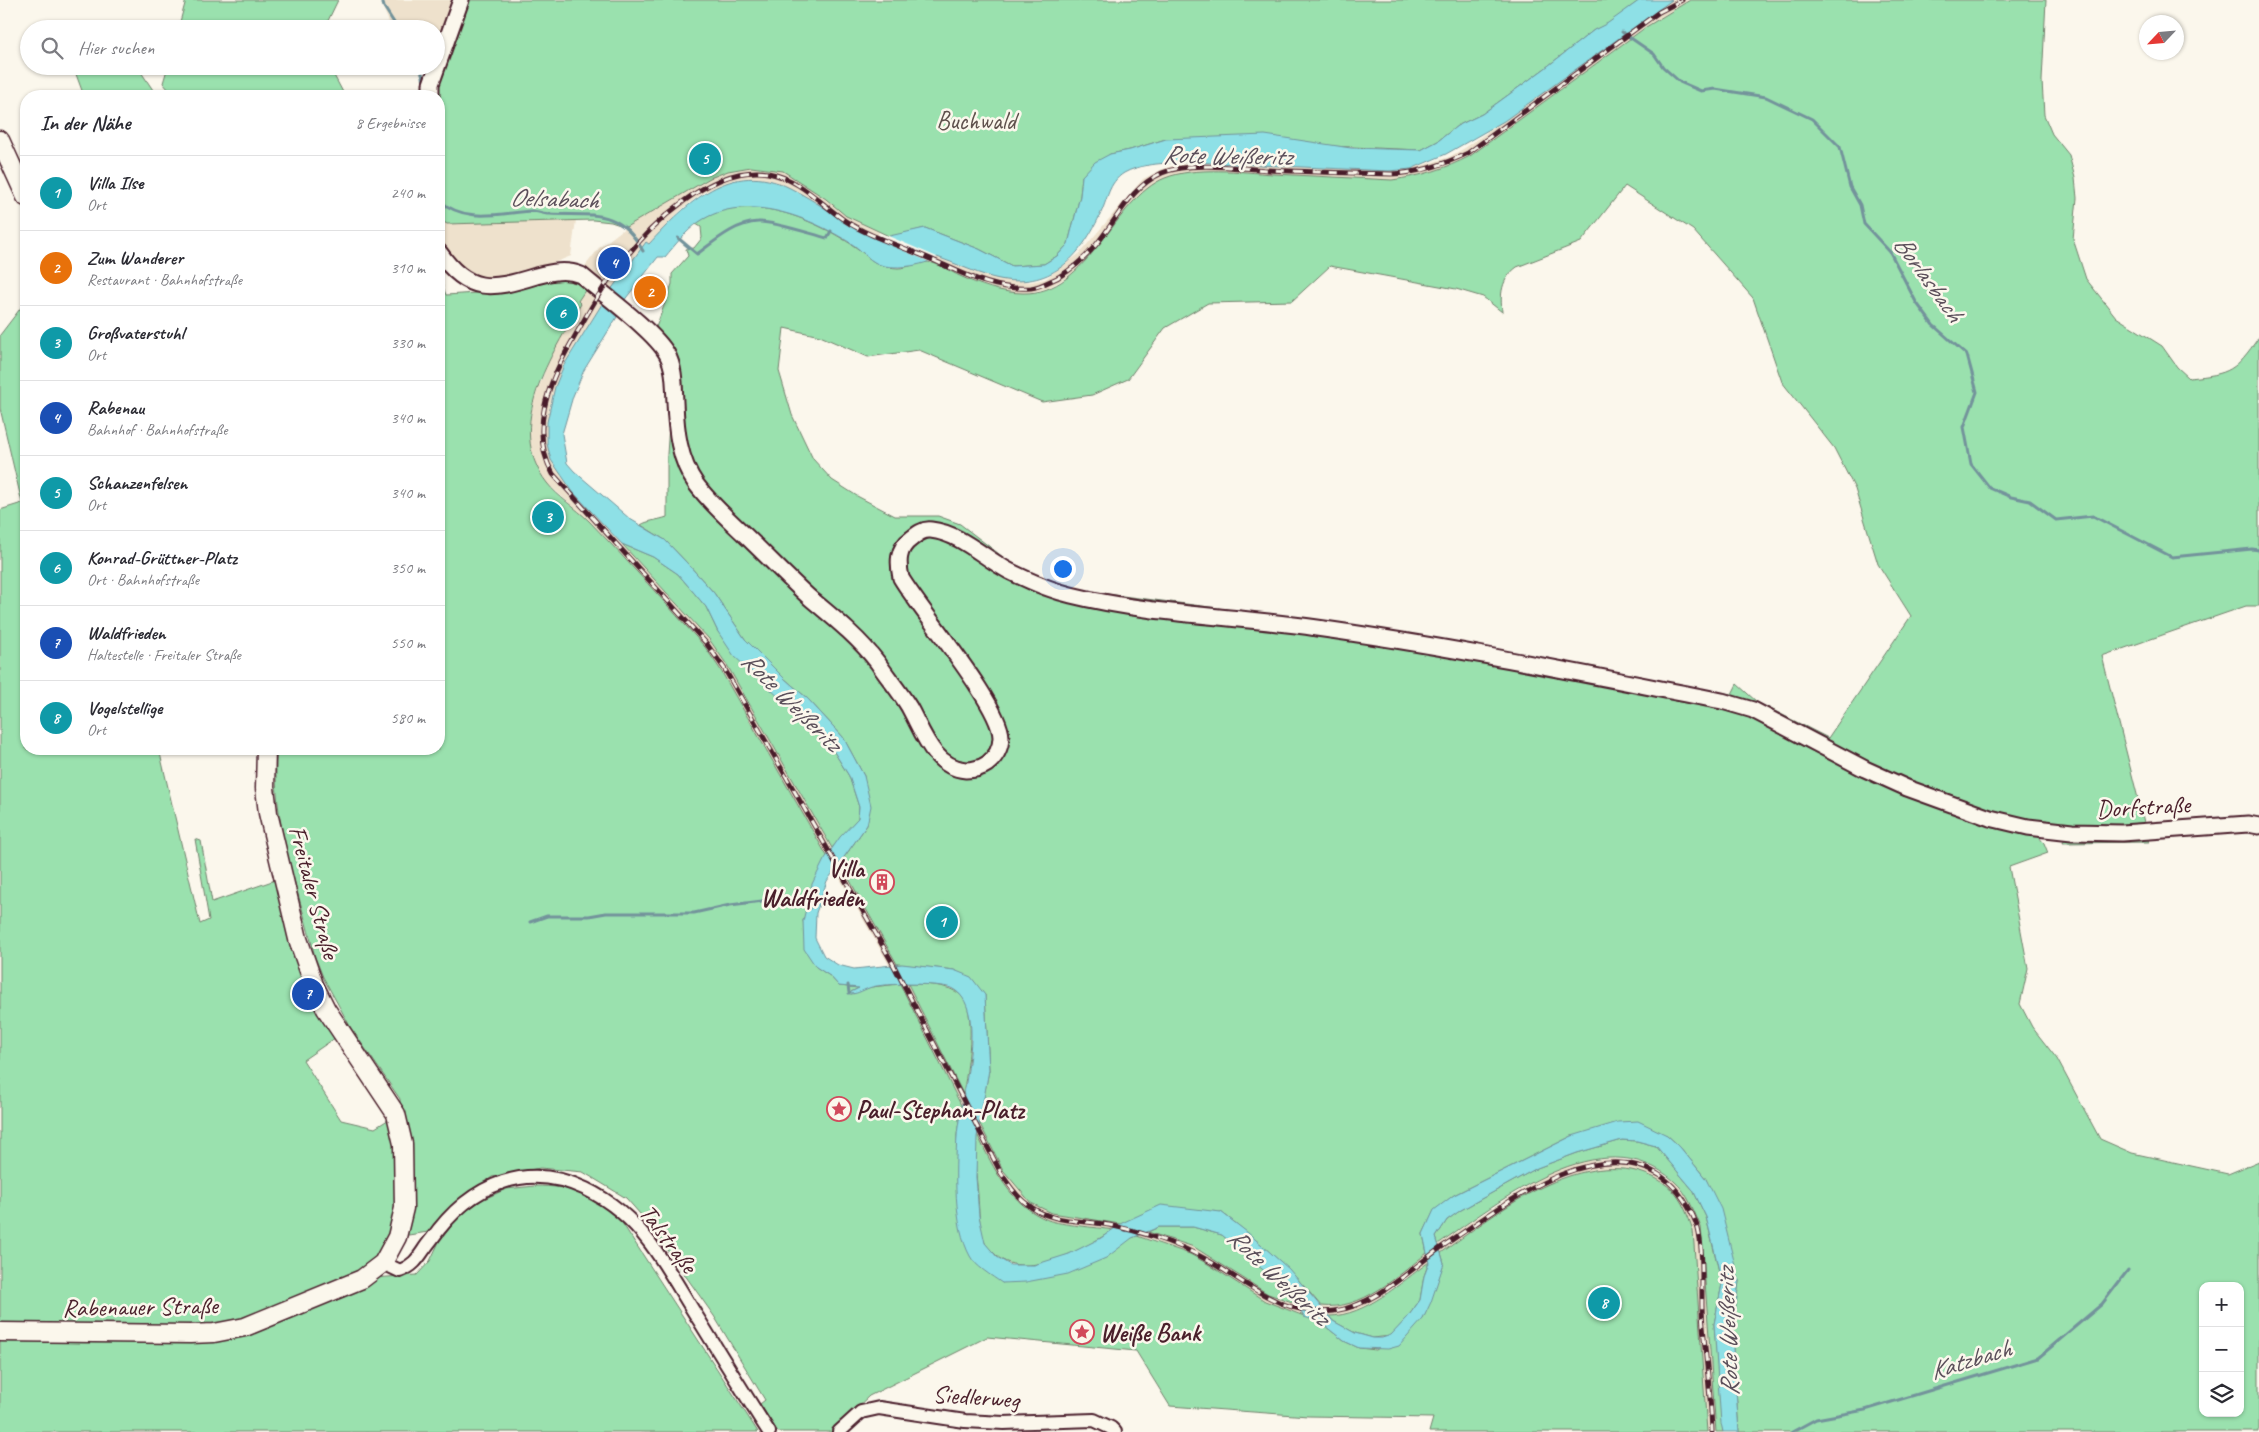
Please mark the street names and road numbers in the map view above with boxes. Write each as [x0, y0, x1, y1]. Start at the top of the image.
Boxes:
street label: Dorfstraße [2095, 788, 2193, 825]
street label: Freitaler Straße [281, 822, 348, 964]
street label: Talstraße [632, 1198, 706, 1281]
street label: Rabenauer Straße [62, 1290, 220, 1324]
street label: Siedlerweg [932, 1378, 1022, 1416]

